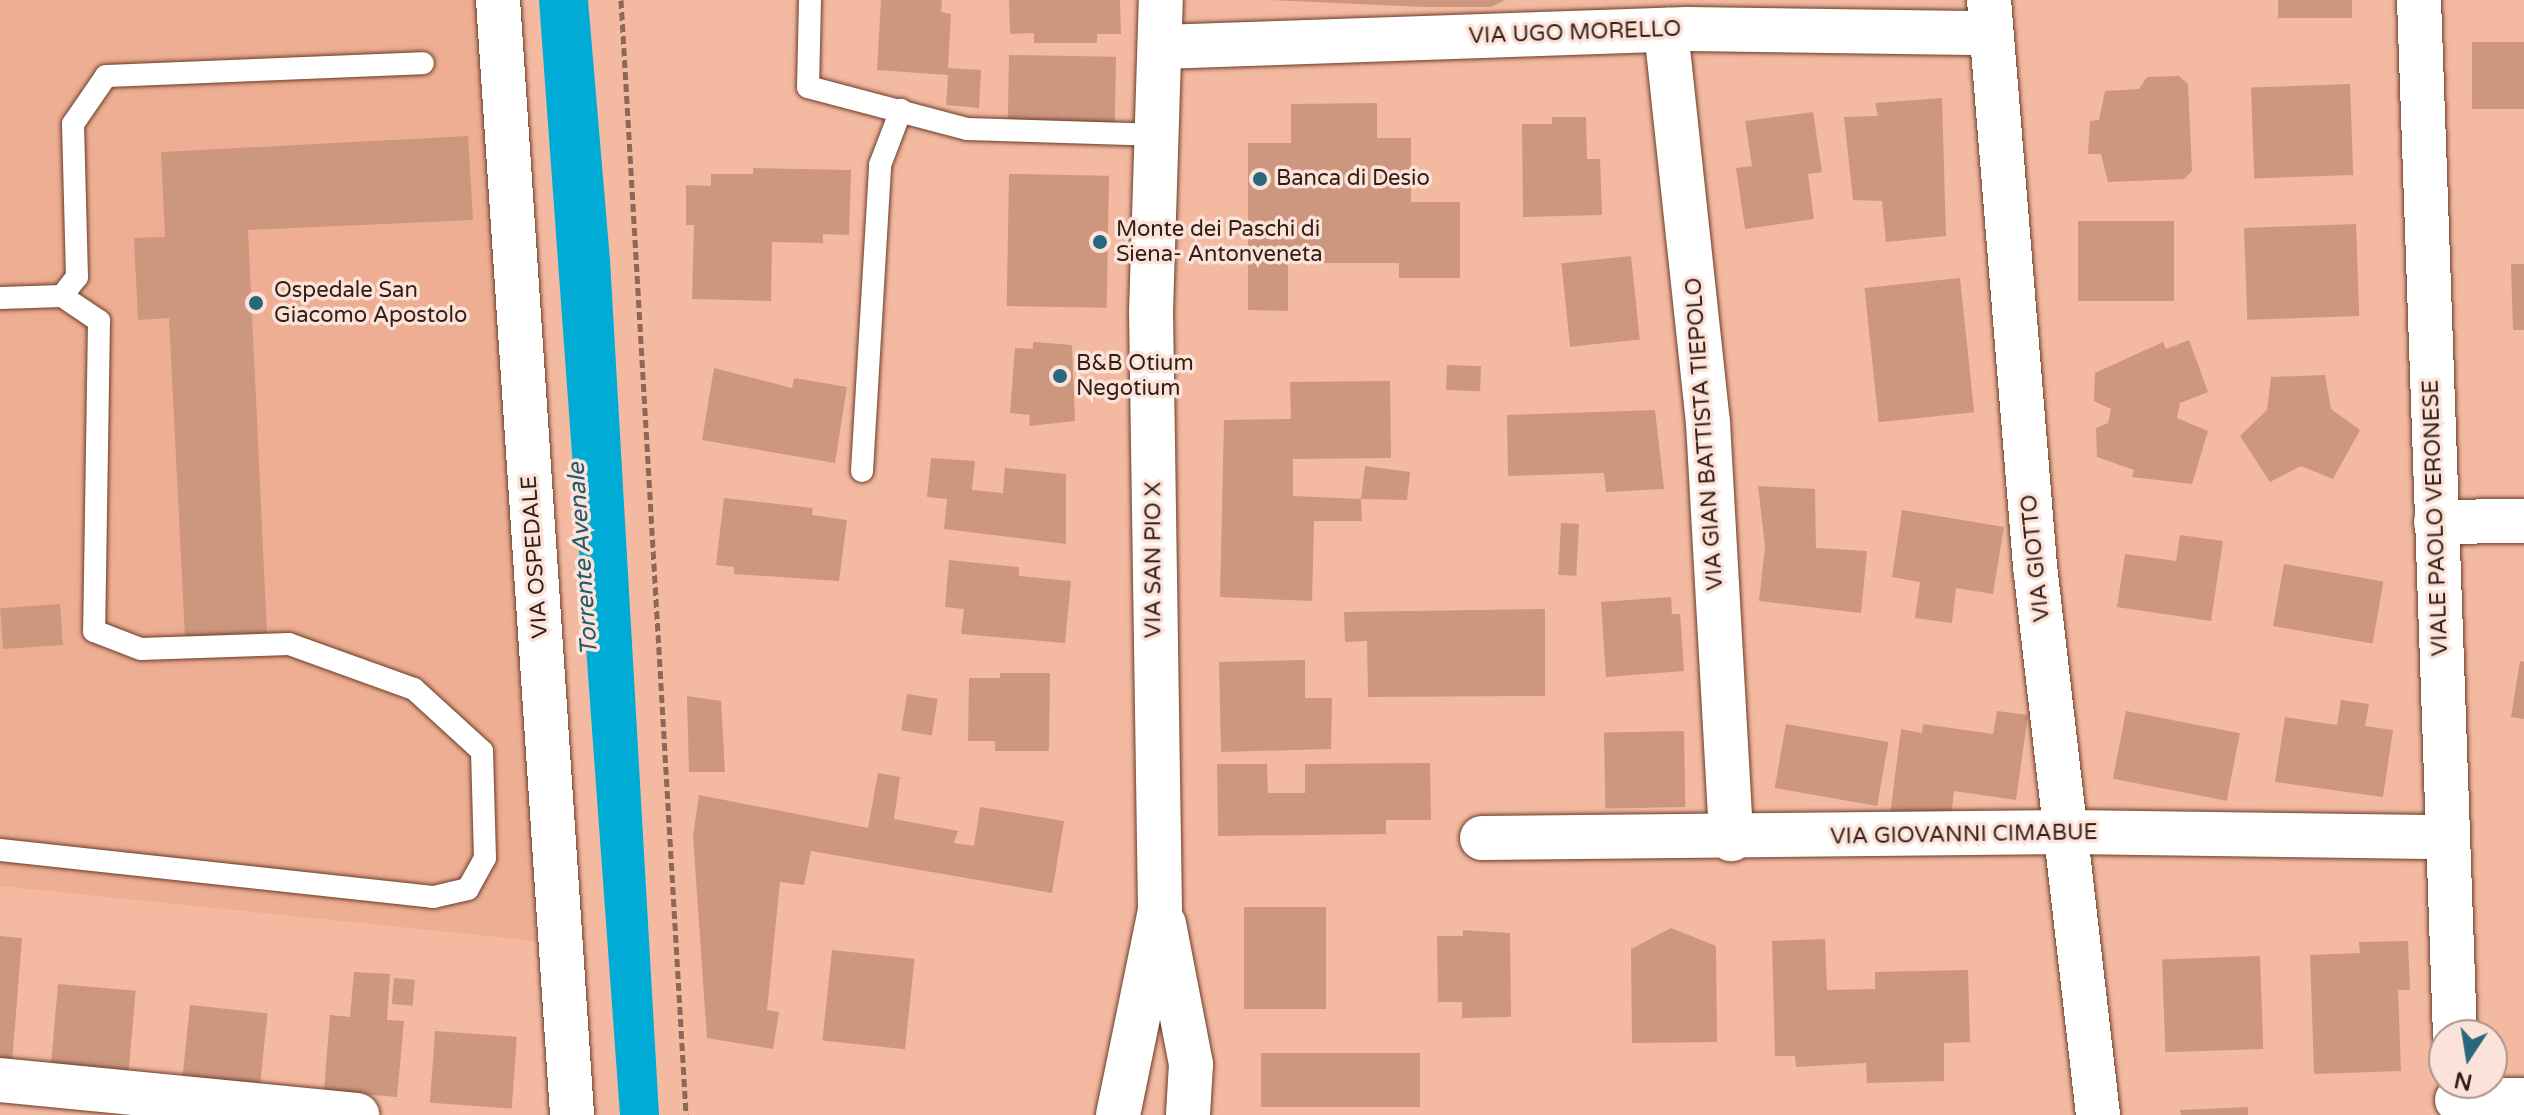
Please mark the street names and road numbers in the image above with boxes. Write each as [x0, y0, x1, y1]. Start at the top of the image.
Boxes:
street label: VIA UGO MORELLO [1468, 16, 1682, 50]
street label: VIA GIAN BATTISTA TIEPOLO [1681, 277, 1729, 591]
street label: VIALE PAOLO VERONESE [2418, 379, 2454, 657]
street label: VIA OSPEDALE [516, 475, 554, 639]
street label: VIA SAN PIO X [1141, 482, 1167, 638]
street label: VIA GIOTTO [2016, 493, 2056, 623]
street label: VIA GIOVANNI CIMABUE [1830, 819, 2098, 851]

